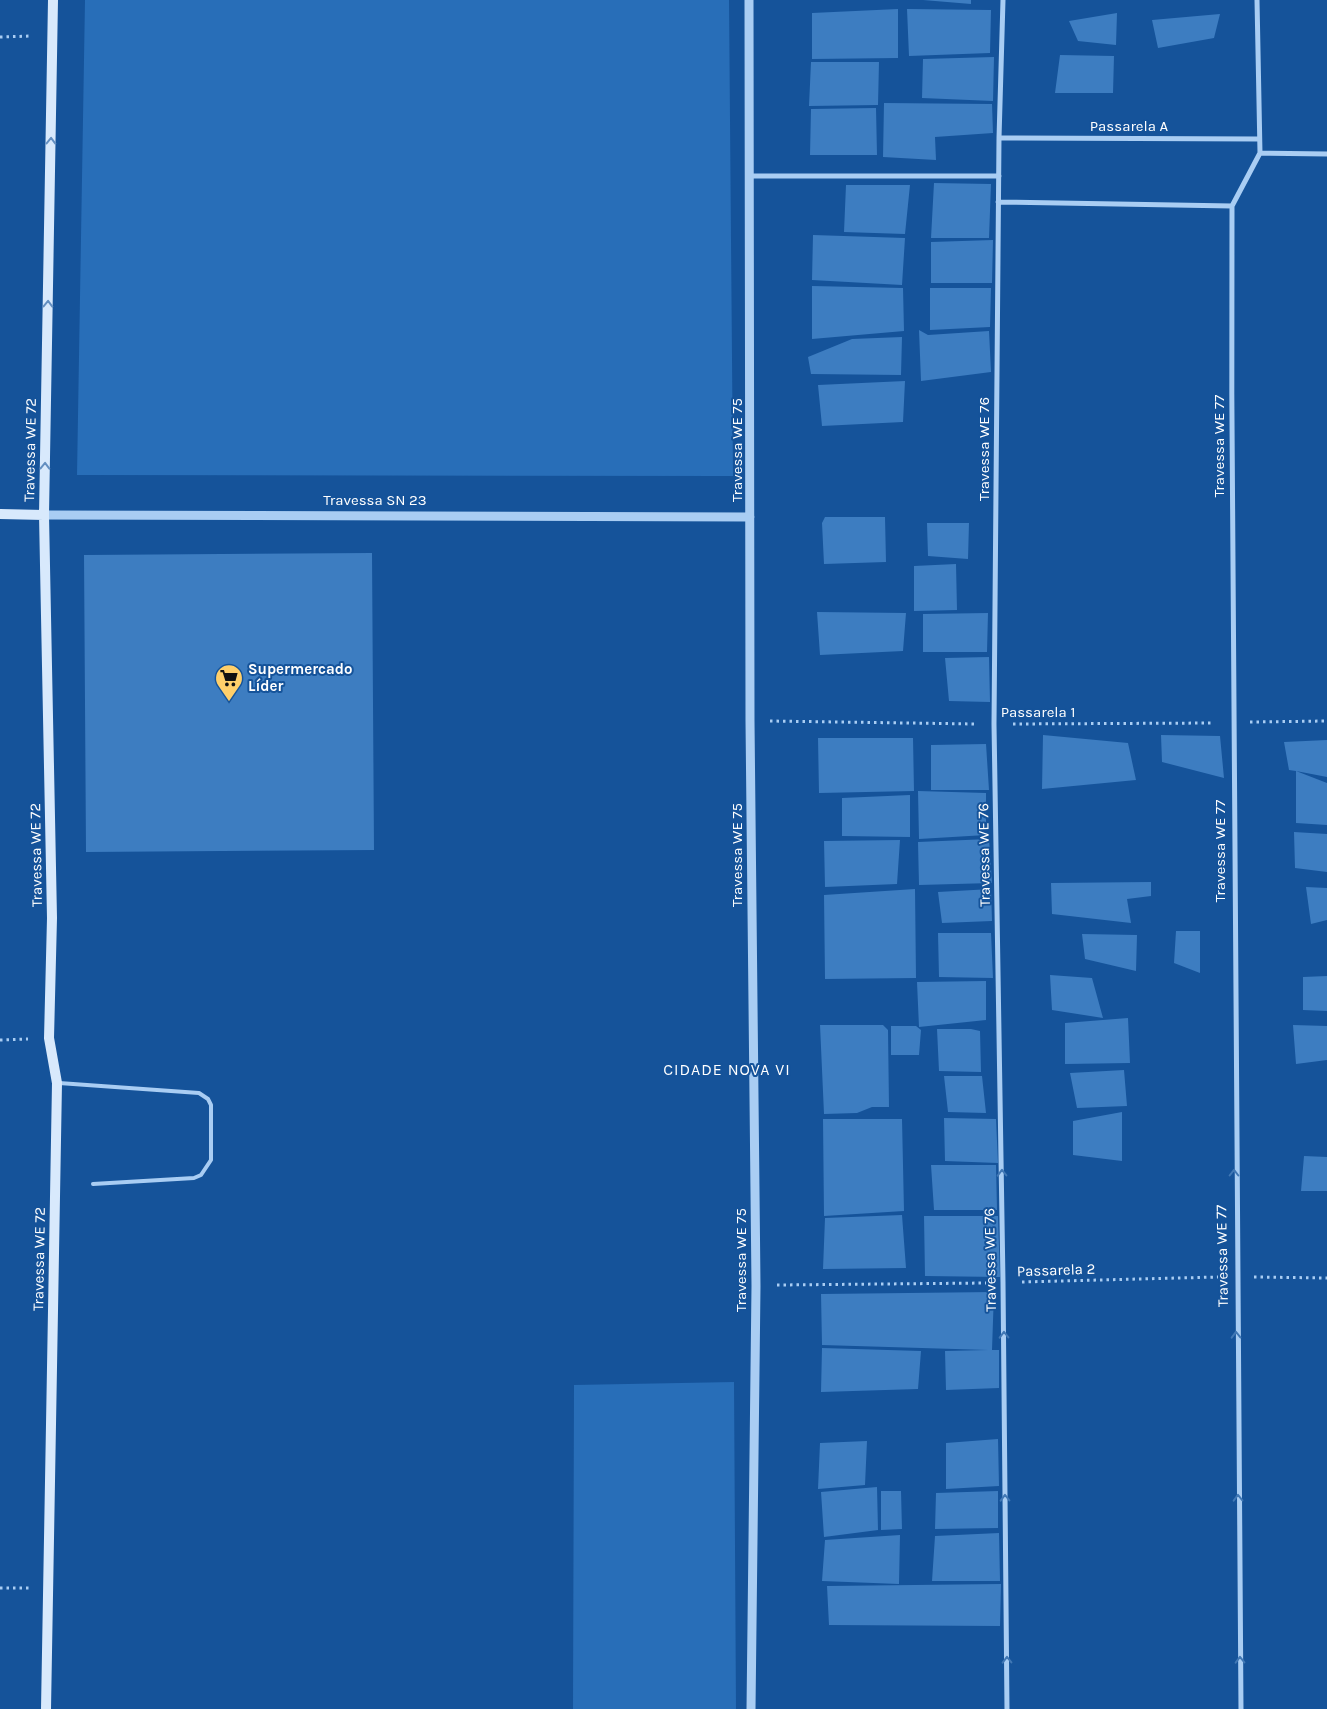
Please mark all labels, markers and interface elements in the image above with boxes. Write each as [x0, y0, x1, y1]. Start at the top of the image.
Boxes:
street label: Passarela A [1090, 117, 1169, 135]
one-way arrow [46, 137, 56, 145]
one-way arrow [43, 300, 53, 308]
street label: Travessa WE 77 [1210, 395, 1228, 497]
street label: Travessa WE 76 [975, 397, 993, 501]
street label: Travessa WE 72 [20, 398, 40, 502]
street label: Travessa WE 75 [728, 398, 746, 502]
one-way arrow [40, 462, 50, 470]
street label: Travessa SN 23 [323, 491, 427, 509]
place label: Supermercado Líder [248, 660, 352, 695]
supermarket icon: Supermercado Líder [214, 663, 244, 702]
street label: Passarela 1 [1001, 703, 1075, 721]
street label: Travessa WE 77 [1211, 800, 1229, 902]
street label: Travessa WE 72 [26, 803, 46, 907]
street label: Travessa WE 75 [728, 803, 746, 907]
street label: Travessa WE 76 [974, 803, 994, 907]
district label: CIDADE NOVA VI [663, 1060, 791, 1079]
one-way arrow [996, 1169, 1007, 1177]
one-way arrow [1229, 1169, 1239, 1176]
street label: Travessa WE 77 [1212, 1205, 1232, 1307]
street label: Travessa WE 72 [29, 1207, 49, 1311]
street label: Travessa WE 75 [732, 1208, 750, 1312]
street label: Travessa WE 76 [980, 1208, 1000, 1312]
street label: Passarela 2 [1016, 1260, 1096, 1280]
one-way arrow [999, 1331, 1009, 1339]
one-way arrow [1231, 1331, 1241, 1339]
one-way arrow [1000, 1494, 1010, 1502]
one-way arrow [1233, 1494, 1243, 1502]
one-way arrow [1002, 1656, 1012, 1664]
one-way arrow [1235, 1656, 1246, 1664]

